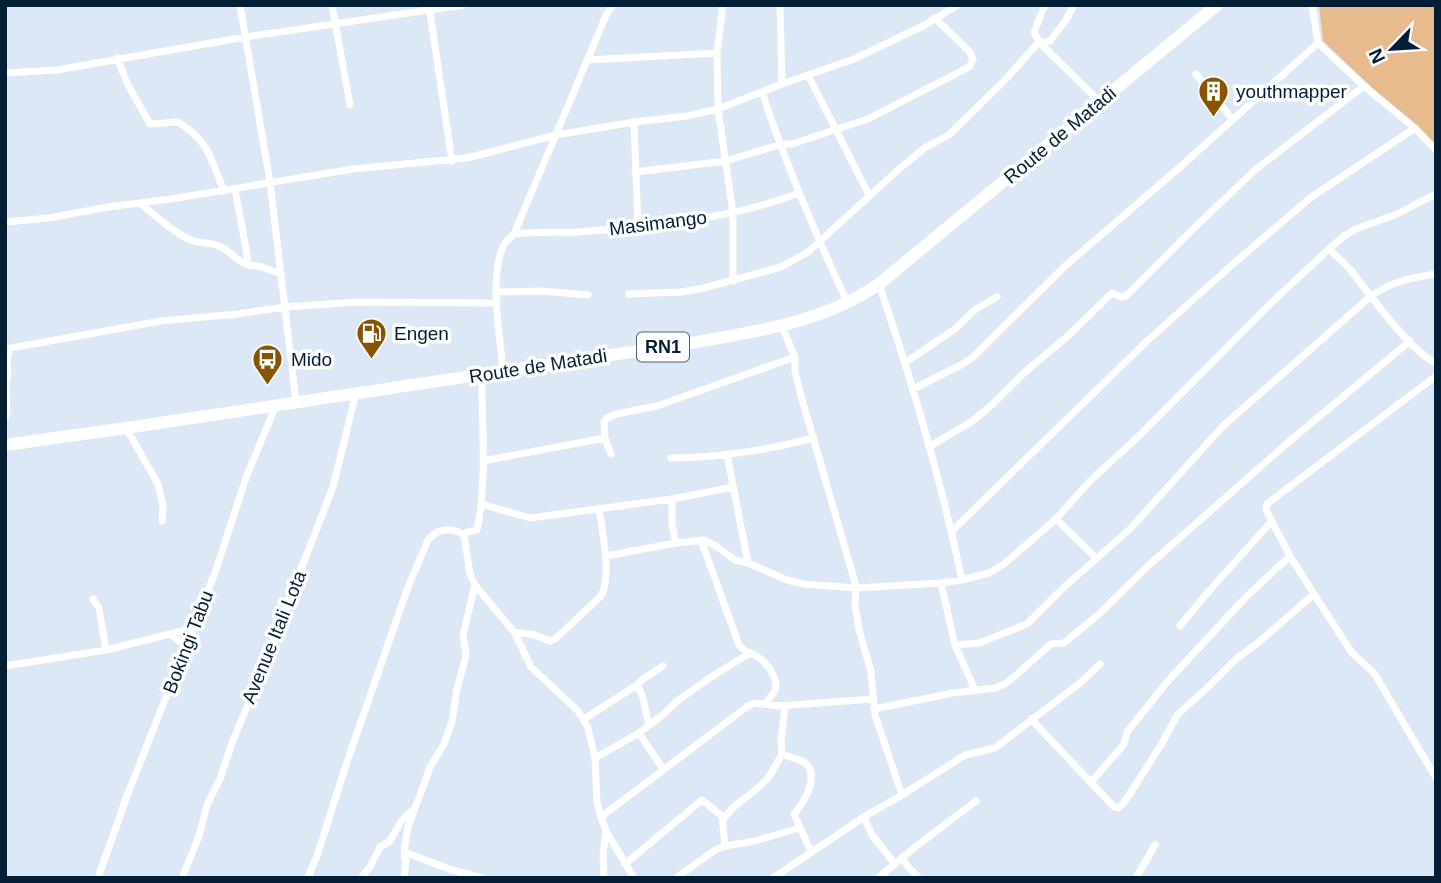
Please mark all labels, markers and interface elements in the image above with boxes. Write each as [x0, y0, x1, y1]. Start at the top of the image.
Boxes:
north arrow [1357, 14, 1427, 84]
text: N [1365, 45, 1389, 67]
building icon: youthmapper [1196, 74, 1230, 118]
place label: youthmapper [1236, 81, 1348, 102]
street label: Route de Matadi [1000, 82, 1120, 188]
street label: Masimango [608, 207, 708, 239]
fuel station icon: Engen [354, 316, 388, 360]
place label: Engen [394, 323, 449, 344]
road number: RN1 [637, 332, 689, 362]
bus stop icon: Mido [251, 342, 285, 386]
street label: Route de Matadi [468, 345, 608, 387]
place label: Mido [291, 349, 332, 370]
street label: Avenue Itali Lota [238, 567, 310, 706]
street label: Bokingi Tabu [159, 588, 217, 696]

